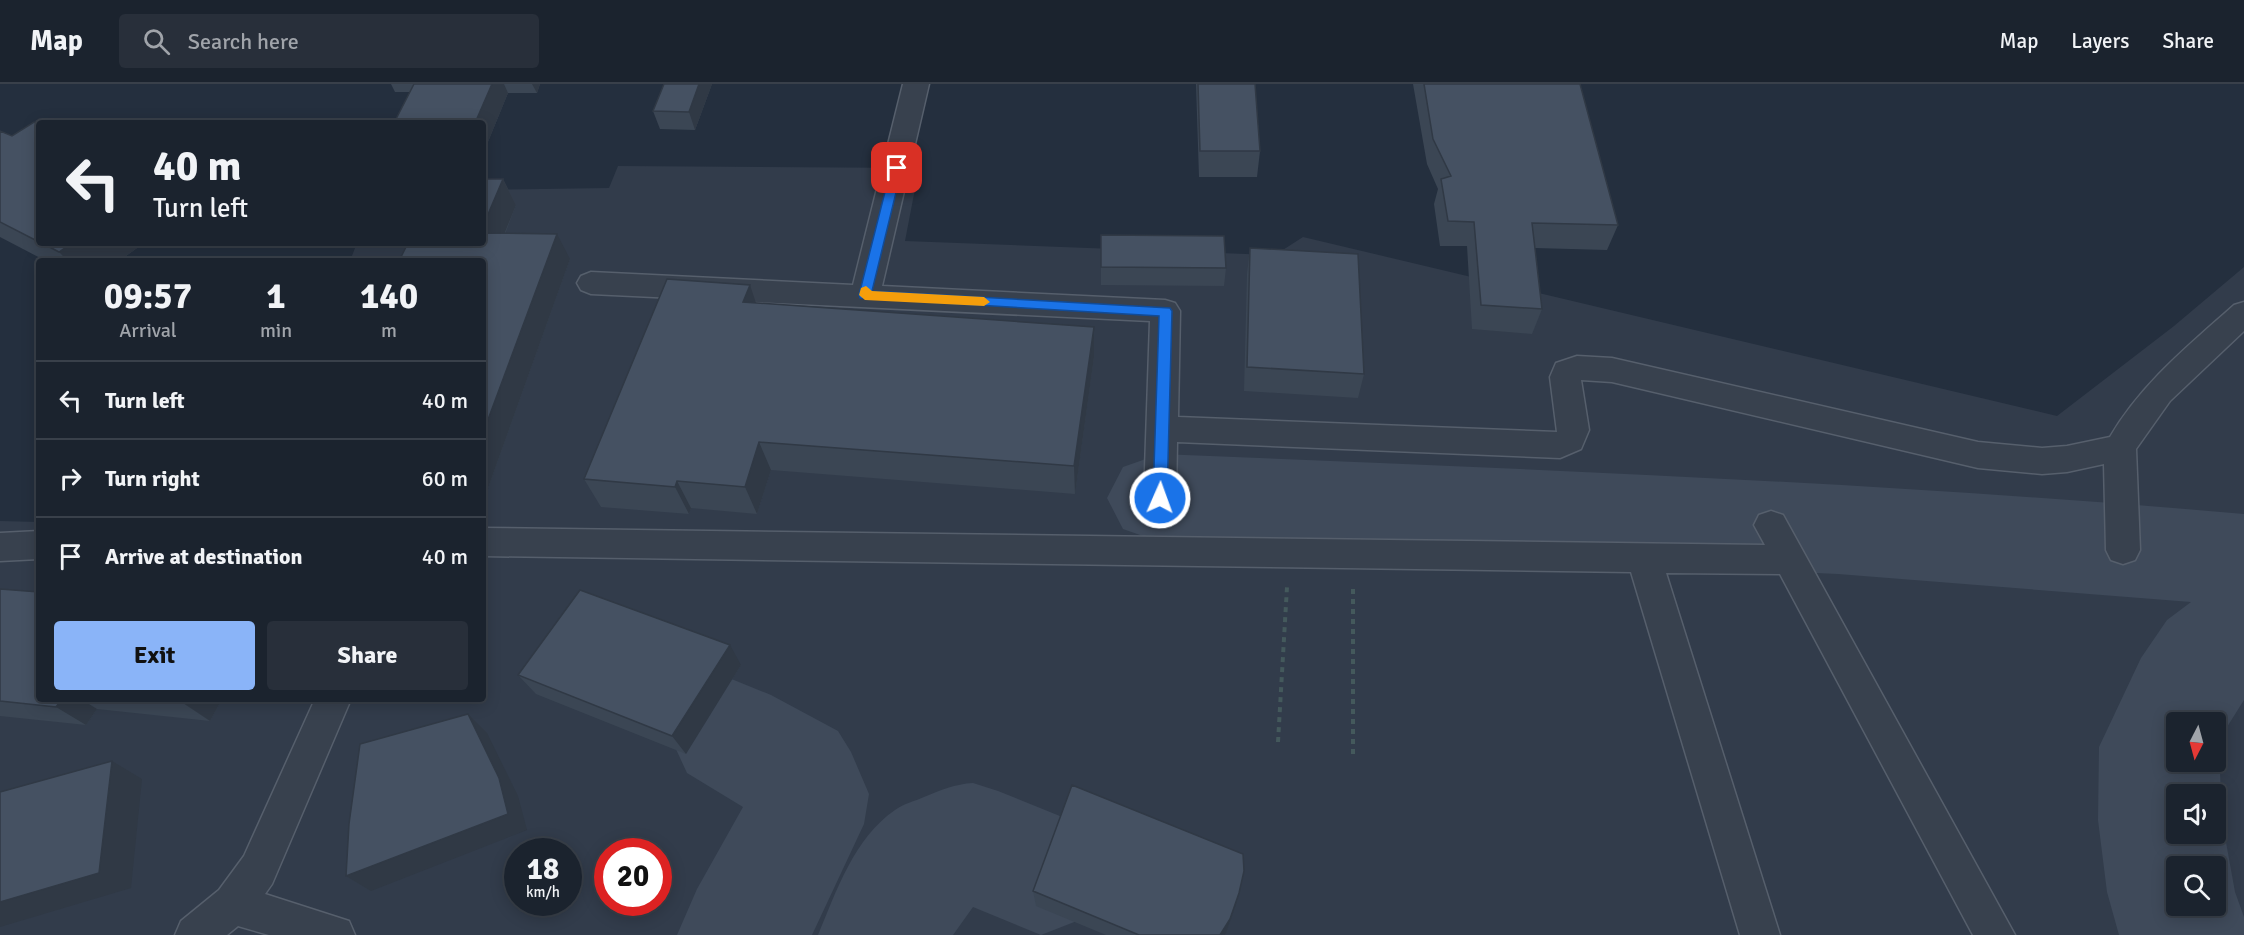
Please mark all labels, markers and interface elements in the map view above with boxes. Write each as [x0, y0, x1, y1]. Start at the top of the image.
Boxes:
search box [119, 14, 539, 68]
text: Map [30, 24, 83, 58]
icon: search [140, 25, 173, 58]
text: Search here [188, 28, 299, 55]
text: Map [2000, 28, 2038, 54]
text: Layers [2071, 28, 2129, 54]
text: Share [2162, 28, 2214, 54]
text: 40 m [153, 141, 242, 192]
pin [871, 142, 922, 193]
icon: left [54, 144, 132, 222]
icon: arrive [880, 151, 913, 184]
text: Turn left [153, 192, 248, 225]
text: 09:57 [104, 274, 192, 319]
text: 1 [266, 274, 286, 319]
text: 140 [360, 274, 418, 319]
text: Arrival [119, 318, 177, 343]
text: min [260, 318, 292, 343]
text: m [381, 318, 397, 343]
icon: left [54, 384, 87, 417]
text: Turn left [105, 387, 185, 414]
text: 40 m [422, 387, 468, 414]
icon: right [54, 462, 87, 495]
text: Turn right [105, 465, 200, 492]
text: 60 m [422, 465, 468, 492]
position arrow [1128, 466, 1192, 530]
icon: arrive [54, 540, 87, 573]
text: Arrive at destination [105, 543, 302, 570]
text: 40 m [422, 543, 468, 570]
button: Exit [54, 621, 255, 690]
button: Share [267, 621, 468, 690]
north arrow [2166, 712, 2226, 772]
map controls [2166, 712, 2226, 916]
button: sound [2166, 784, 2226, 844]
speed limit sign: 20 [594, 838, 672, 916]
text: 18 [527, 851, 559, 888]
button: search [2166, 856, 2226, 916]
text: km/h [526, 883, 560, 901]

